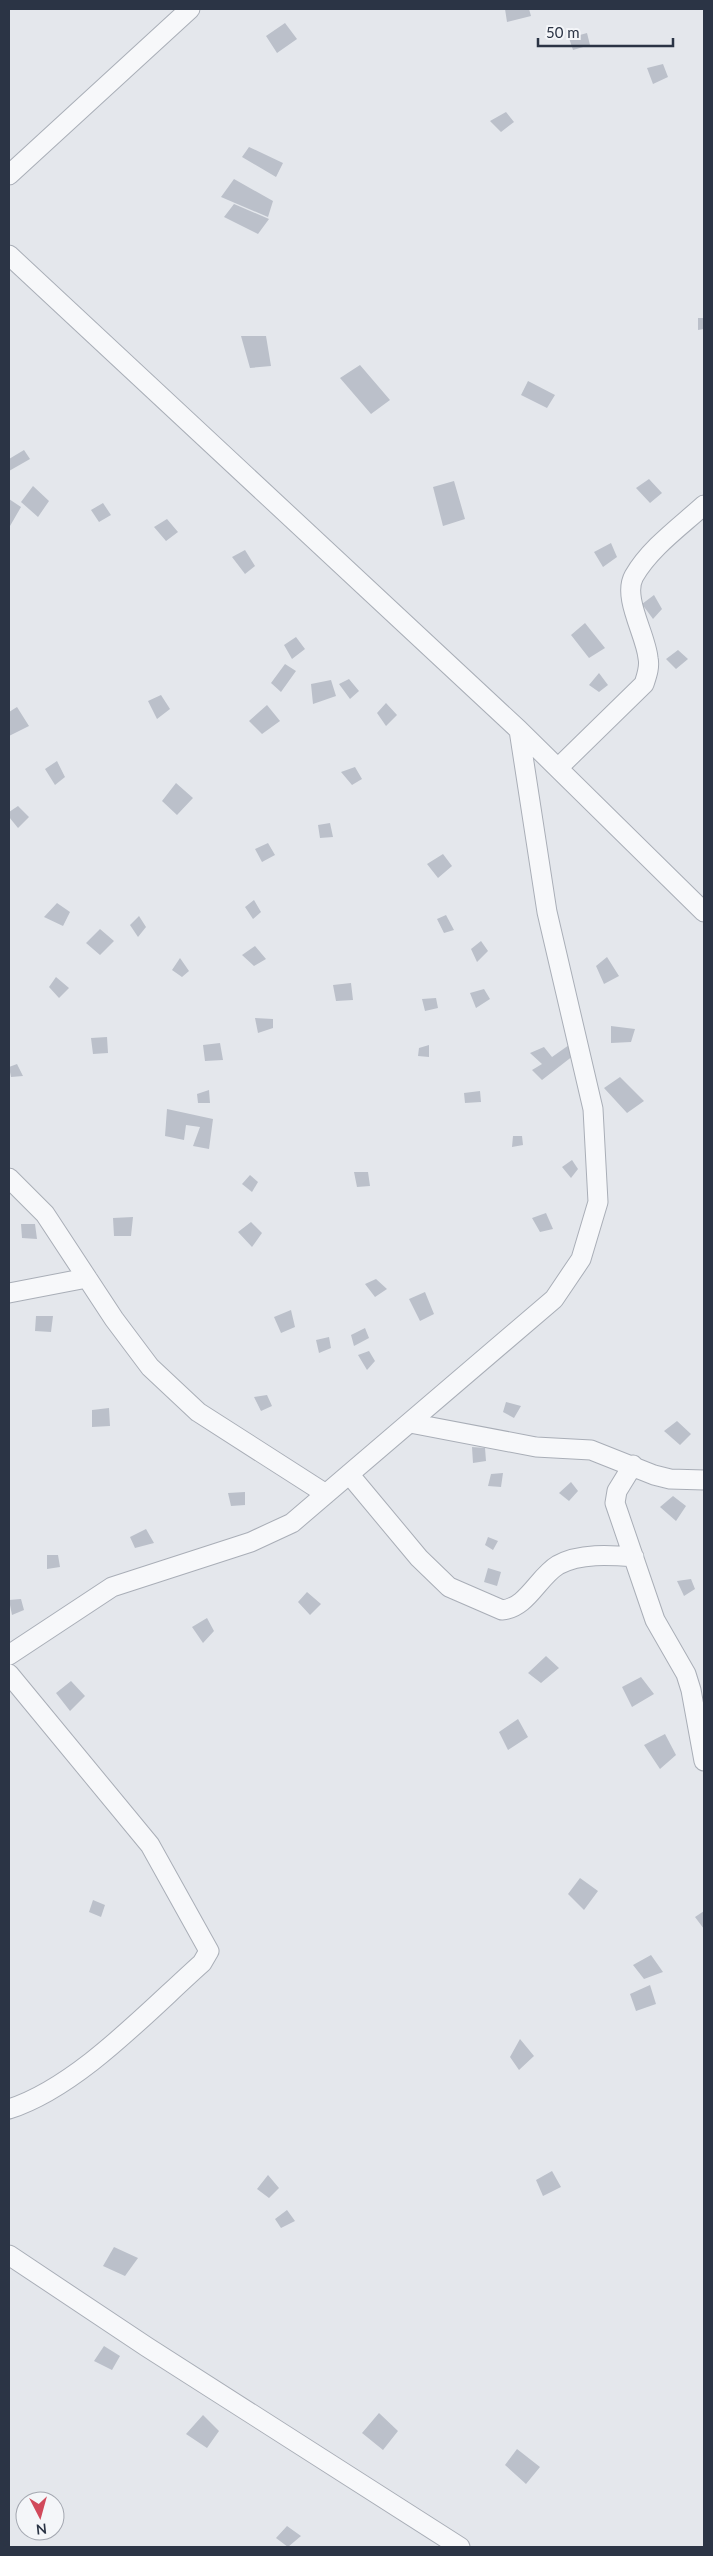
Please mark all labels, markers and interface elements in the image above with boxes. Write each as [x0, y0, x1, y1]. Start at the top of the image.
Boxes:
scale bar [538, 15, 673, 47]
text: 50 m [546, 23, 580, 41]
north arrow [15, 2491, 65, 2541]
text: N [35, 2520, 48, 2538]

